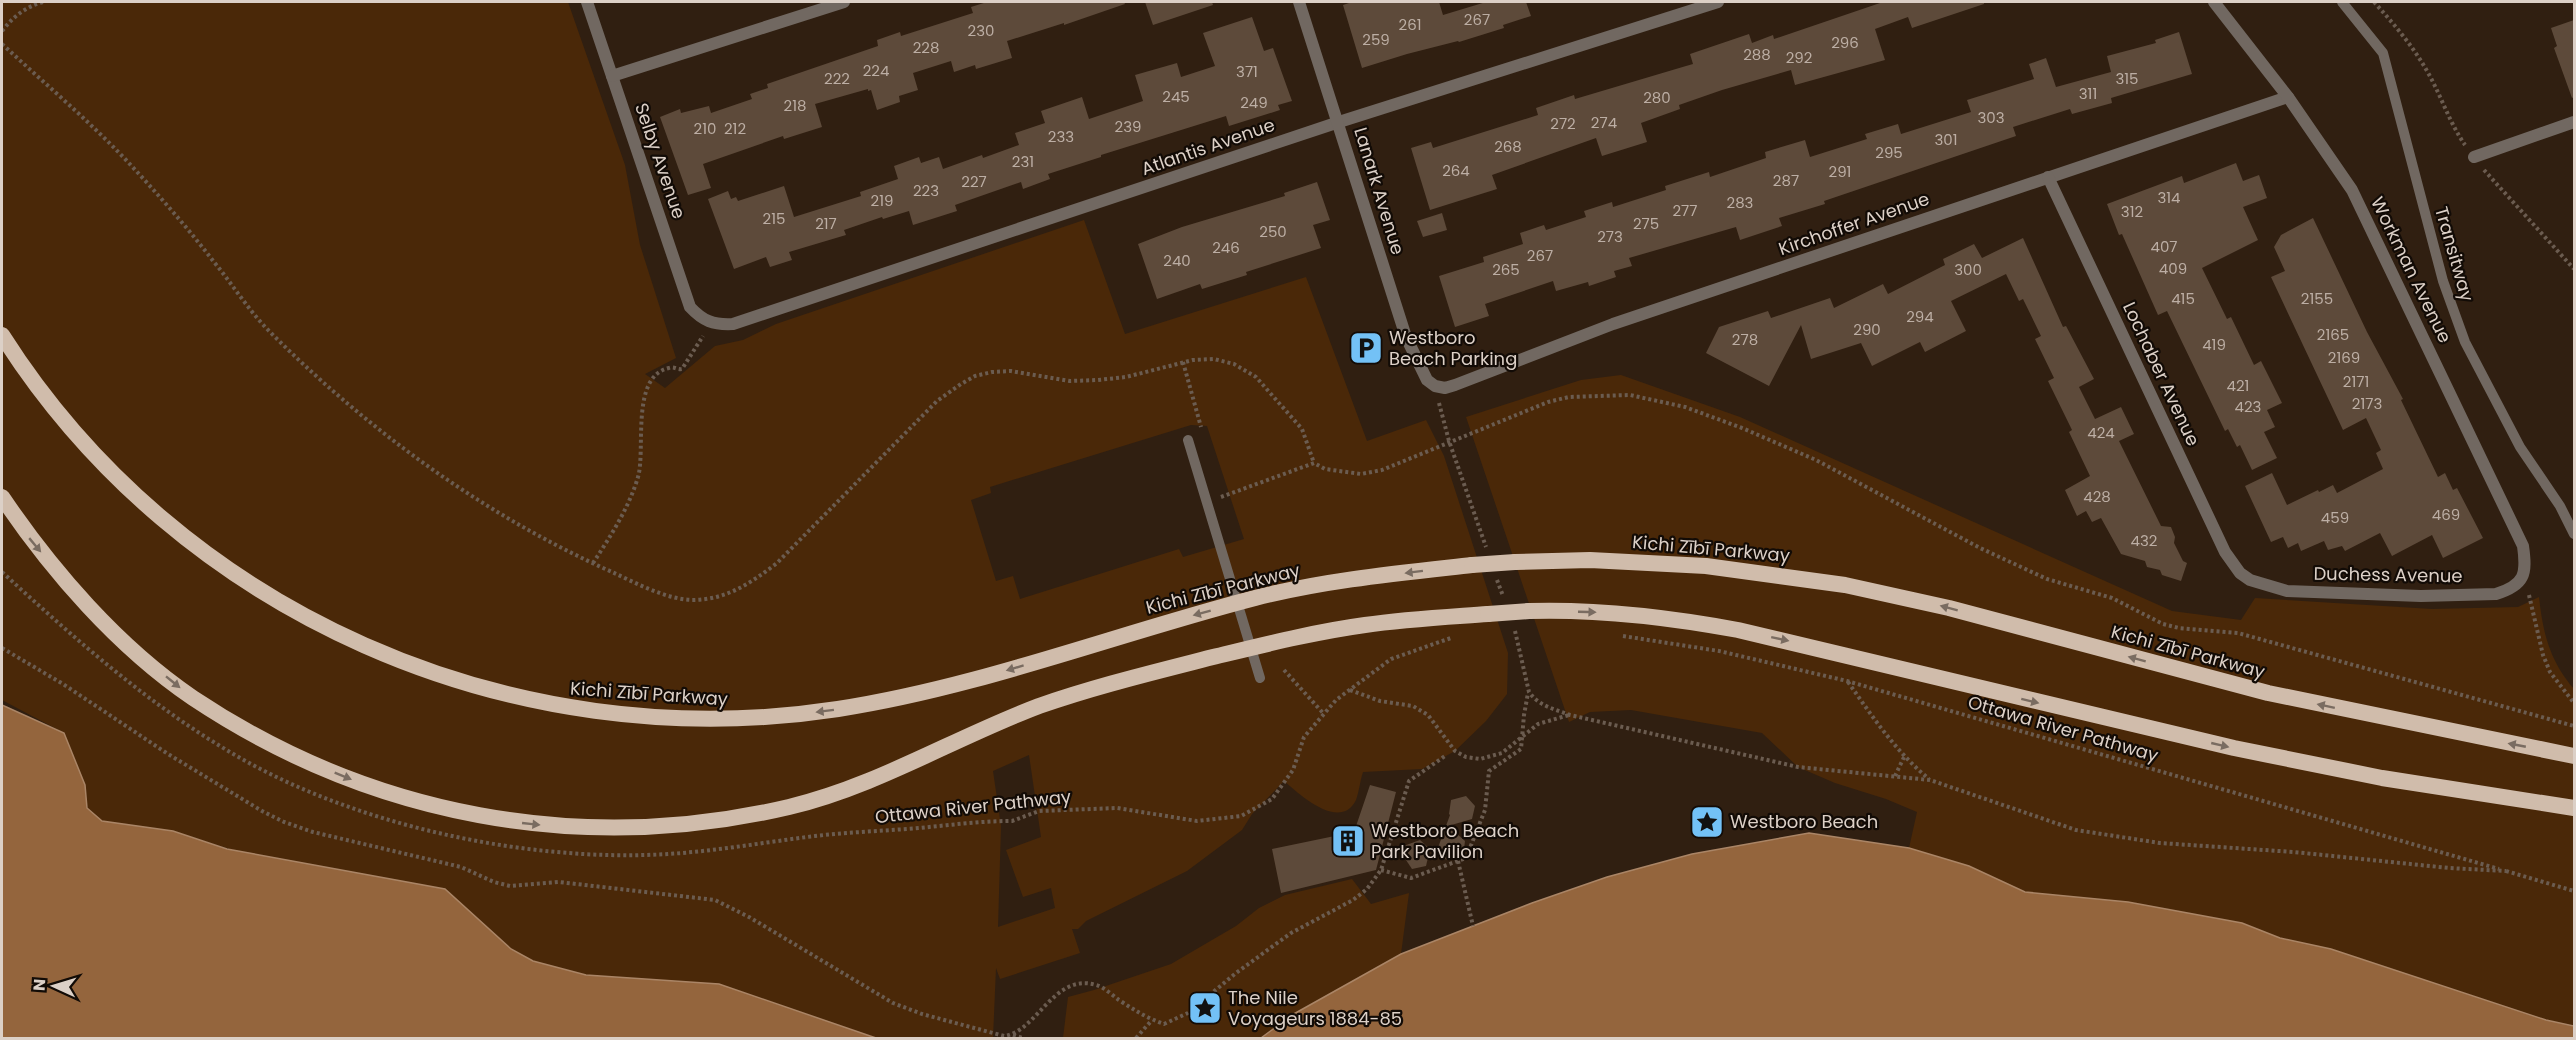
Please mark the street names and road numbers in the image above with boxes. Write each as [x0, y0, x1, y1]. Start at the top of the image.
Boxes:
street label: Selby Avenue [629, 100, 692, 222]
street label: Atlantis Avenue [1138, 112, 1278, 181]
street label: Lanark Avenue [1348, 124, 1411, 258]
street label: Kirchoffer Avenue [1775, 186, 1933, 261]
street label: Workman Avenue [2365, 193, 2458, 347]
street label: Transitway [2429, 204, 2480, 304]
street label: Lochaber Avenue [2117, 298, 2206, 450]
street label: Kichi Zībī Parkway [1631, 529, 1791, 568]
street label: Kichi Zībī Parkway [1143, 557, 1303, 620]
street label: Duchess Avenue [2313, 561, 2463, 588]
street label: Kichi Zībī Parkway [2109, 619, 2268, 684]
street label: Kichi Zībī Parkway [569, 676, 729, 711]
street label: Ottawa River Pathway [1965, 689, 2161, 768]
street label: Ottawa River Pathway [874, 784, 1072, 829]

